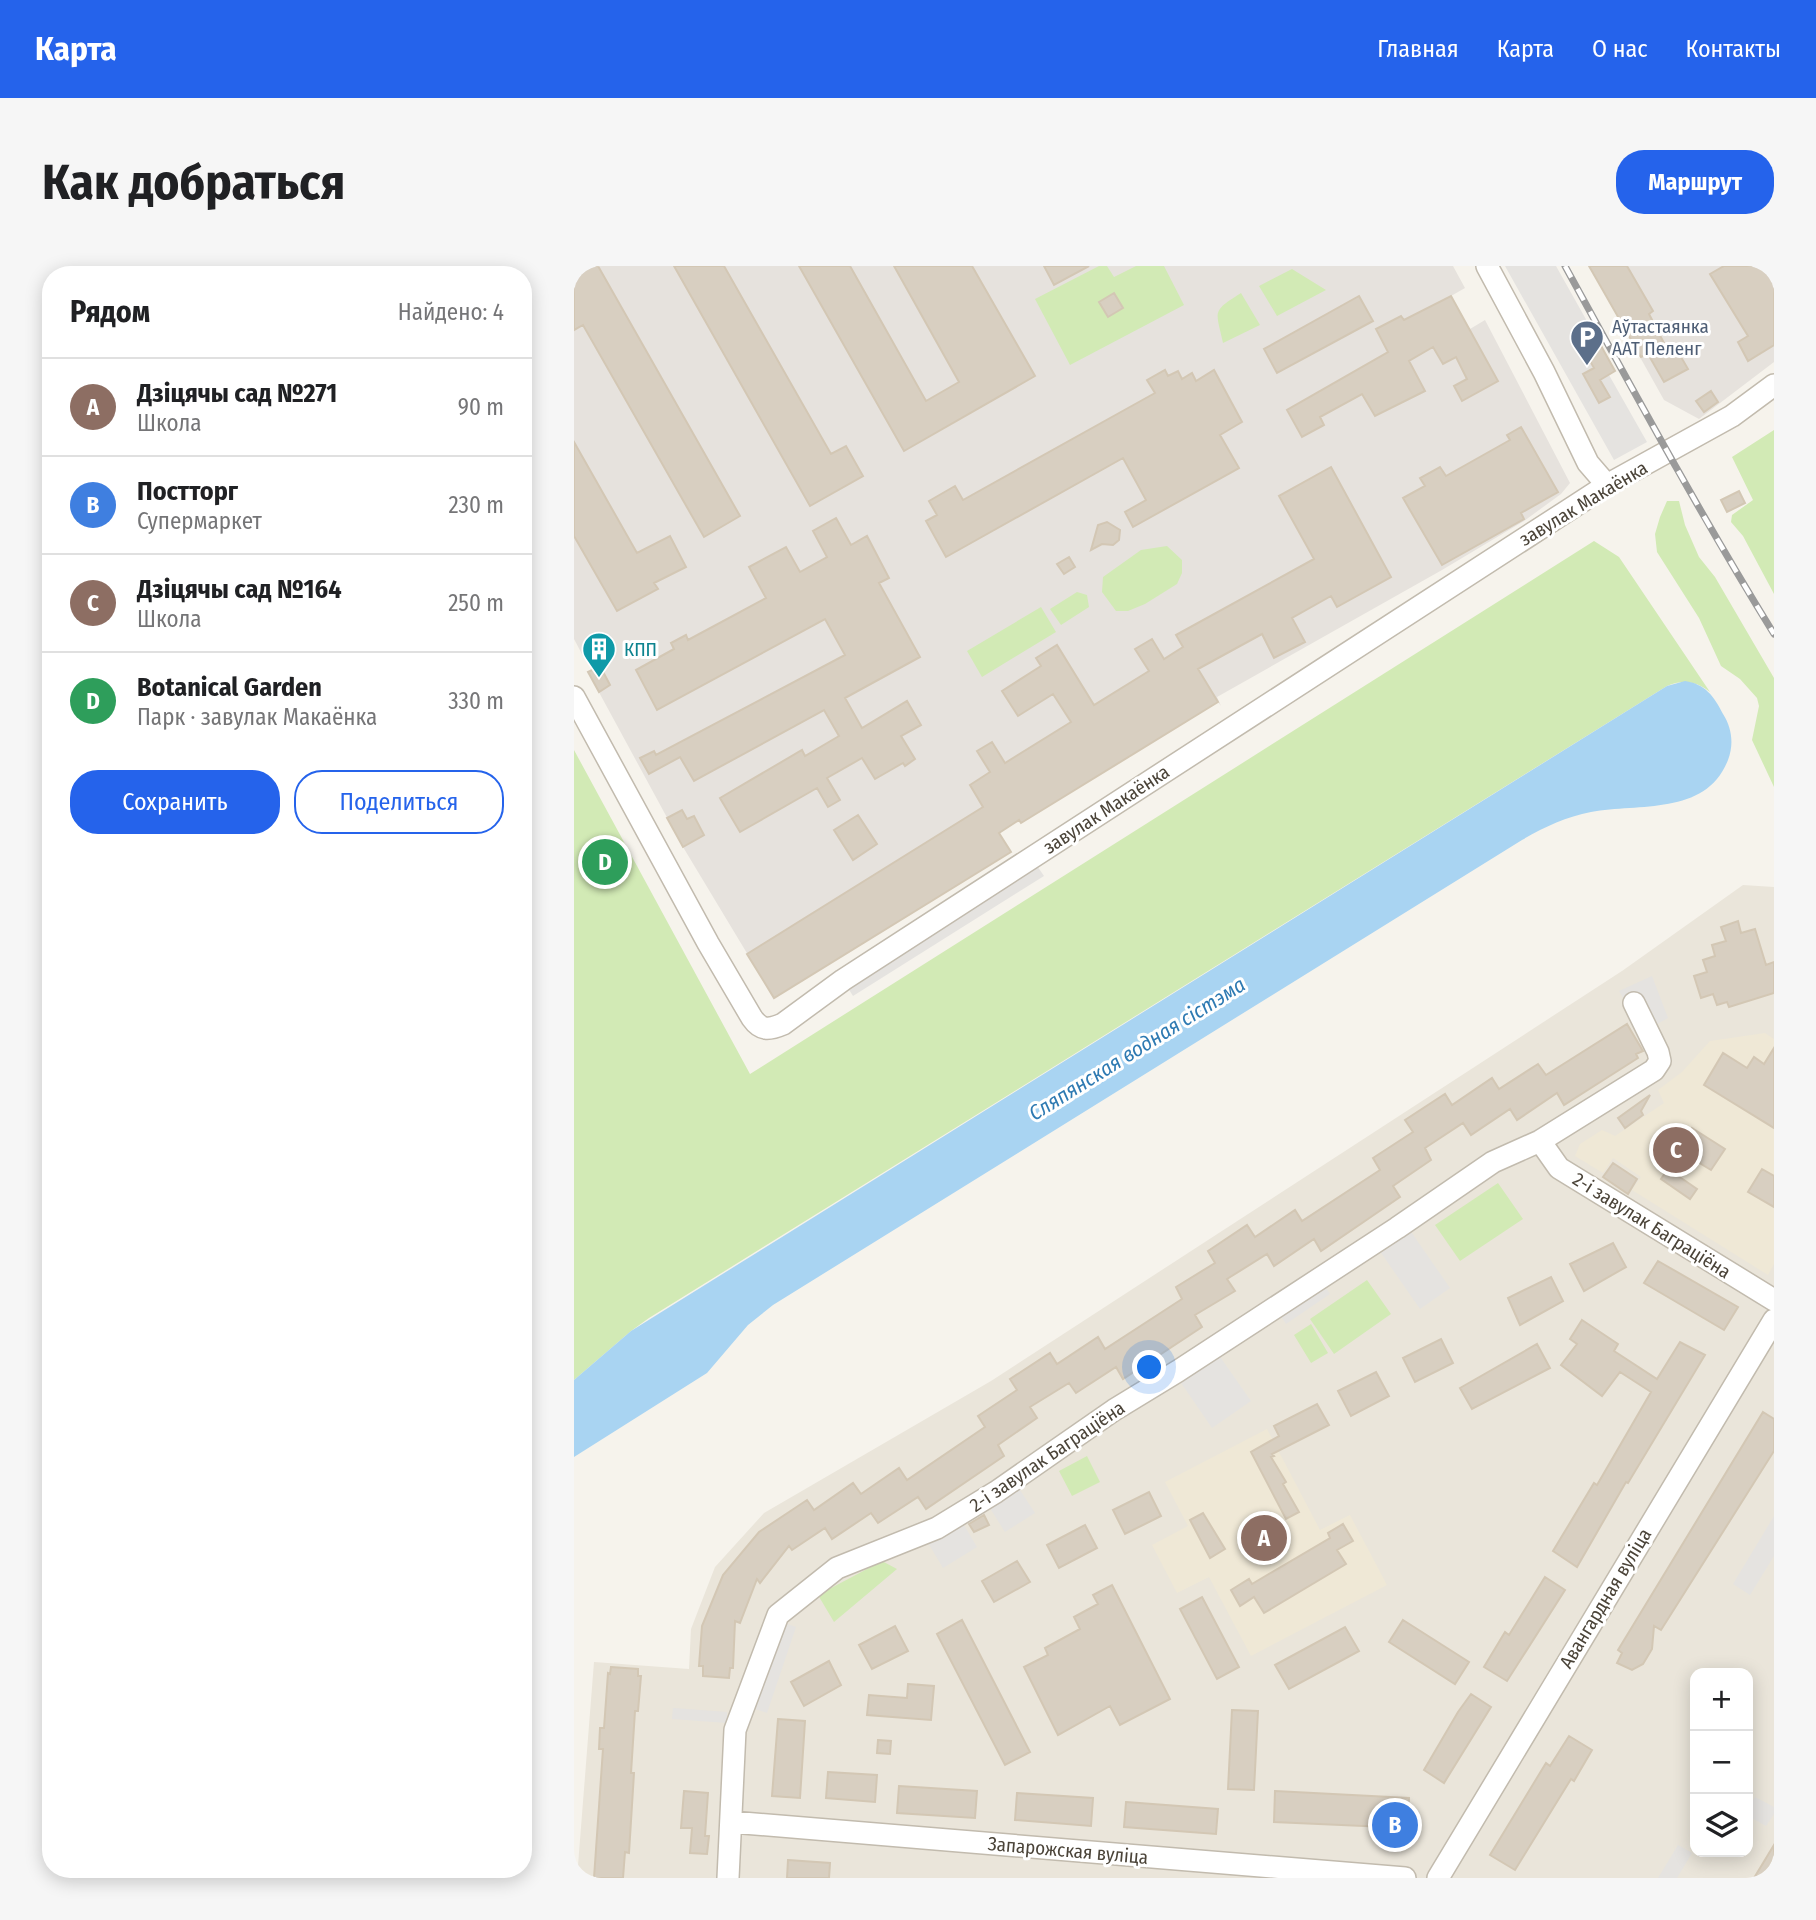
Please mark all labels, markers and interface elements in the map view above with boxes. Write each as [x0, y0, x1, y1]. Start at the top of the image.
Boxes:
text: Карта [35, 29, 117, 69]
text: Главная [1377, 35, 1459, 63]
text: Карта [1497, 35, 1554, 63]
text: О нас [1592, 35, 1647, 63]
text: Контакты [1685, 35, 1781, 63]
button: Маршрут [1616, 150, 1774, 214]
text: Как добраться [42, 153, 345, 212]
text: Рядом [70, 294, 150, 330]
text: Найдено: 4 [398, 298, 504, 326]
place label: Аўтастаянка ААТ Пеленг [1612, 315, 1709, 360]
parking icon: Аўтастаянка ААТ Пеленг [1568, 318, 1606, 367]
text: Дзіцячы сад №271 [137, 378, 337, 409]
text: A [87, 393, 99, 421]
text: 90 m [458, 393, 504, 421]
text: Школа [137, 409, 202, 437]
street label: завулак Макаёнка [1515, 456, 1652, 551]
text: Постторг [137, 476, 238, 507]
text: B [87, 491, 99, 519]
text: 230 m [448, 491, 504, 519]
text: Супермаркет [137, 507, 262, 535]
text: Дзіцячы сад №164 [137, 574, 342, 605]
text: C [87, 589, 99, 617]
text: 250 m [448, 589, 504, 617]
text: Школа [137, 605, 202, 633]
building icon: КПП [580, 630, 618, 679]
place label: КПП [624, 638, 657, 661]
text: Botanical Garden [137, 672, 322, 703]
text: D [86, 687, 100, 715]
text: 330 m [448, 687, 504, 715]
text: Парк · завулак Макаёнка [137, 703, 377, 731]
street label: завулак Макаёнка [1039, 760, 1174, 859]
button: Сохранить [70, 770, 280, 834]
button: Поделиться [294, 770, 504, 834]
pin: D [582, 836, 628, 888]
water label: Сляпянская водная сістэма [1024, 972, 1250, 1126]
pin: C [1653, 1124, 1699, 1176]
street label: 2-і завулак Баграціёна [1569, 1168, 1735, 1283]
your location [1132, 1350, 1166, 1384]
street label: 2-і завулак Баграціёна [966, 1396, 1129, 1517]
pin: A [1241, 1512, 1287, 1564]
street label: Авангардная вуліца [1555, 1524, 1656, 1672]
map controls [1690, 1668, 1753, 1857]
button: + [1690, 1668, 1753, 1731]
button: − [1690, 1731, 1753, 1794]
button: layers [1690, 1794, 1753, 1857]
pin: B [1372, 1799, 1418, 1851]
street label: Запарожская вуліца [987, 1832, 1149, 1869]

